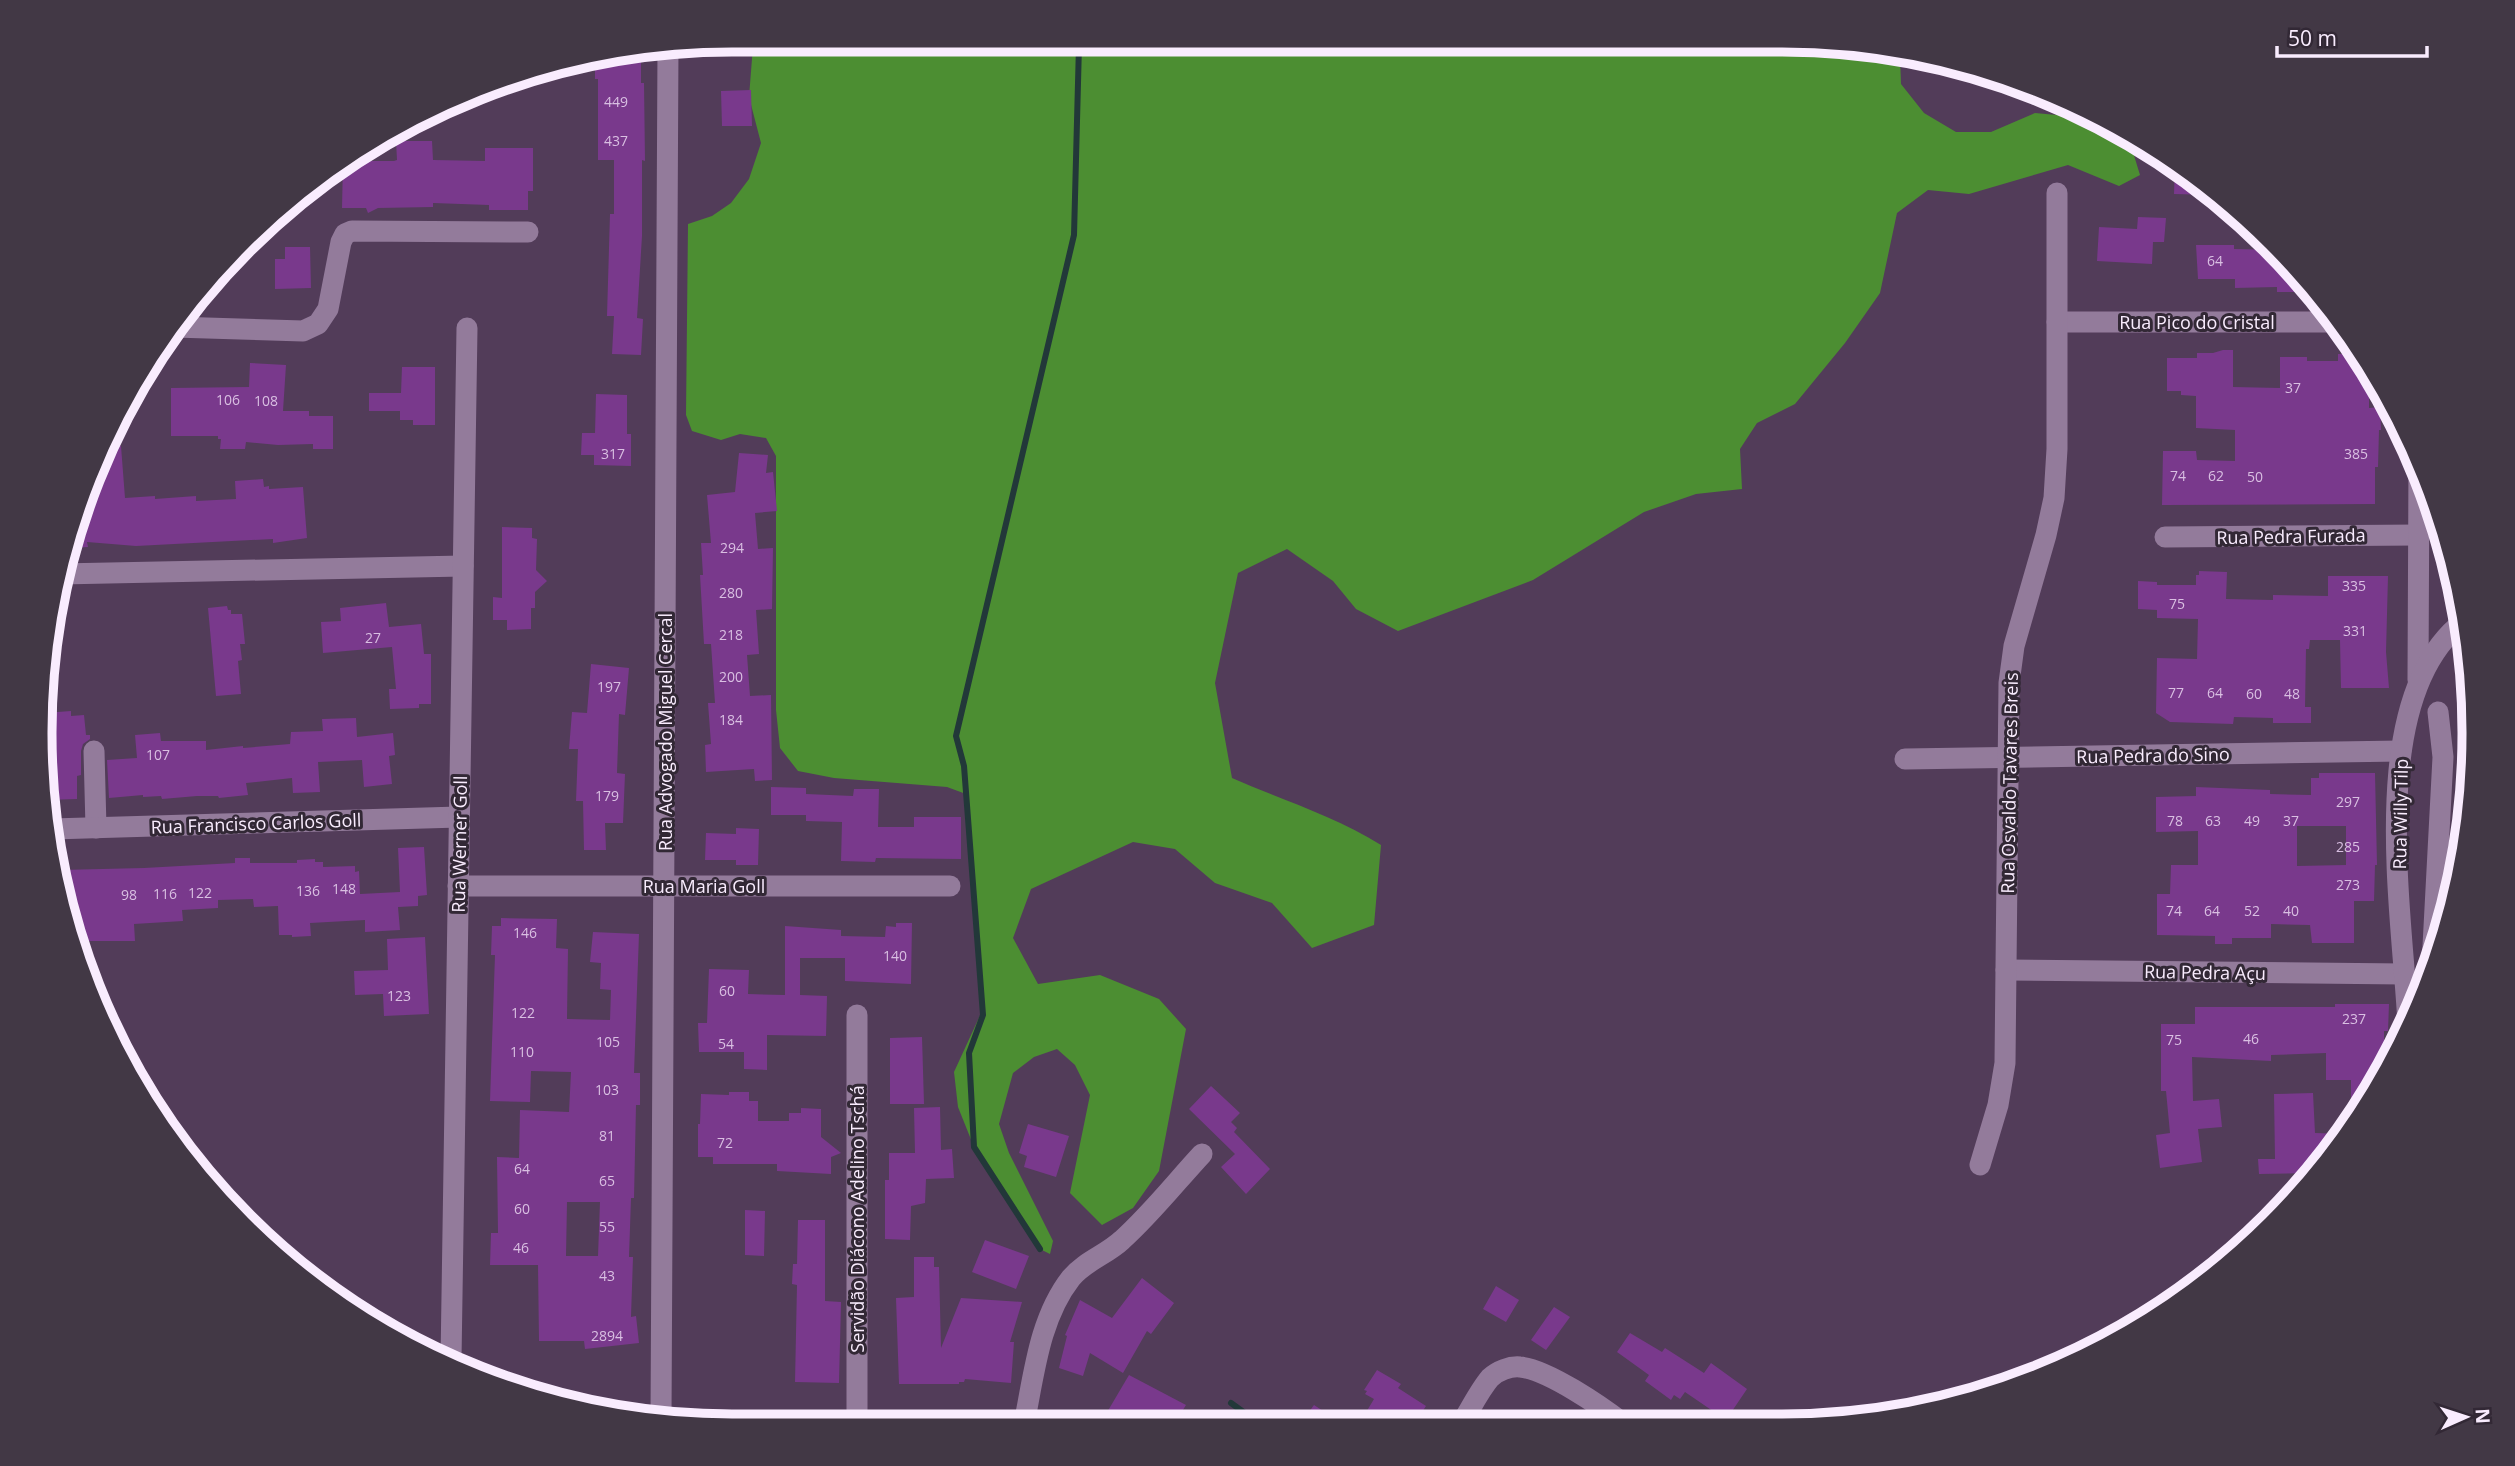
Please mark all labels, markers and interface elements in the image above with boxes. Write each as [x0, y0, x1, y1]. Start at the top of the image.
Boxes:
scale bar [2277, 14, 2428, 58]
text: 50 m [2288, 24, 2337, 52]
house number: 449 [604, 92, 628, 111]
house number: 437 [604, 131, 628, 150]
house number: 64 [2207, 251, 2223, 270]
street label: Rua Pico do Cristal [2119, 310, 2275, 334]
house number: 37 [2285, 378, 2301, 397]
house number: 106 [216, 390, 240, 409]
house number: 108 [254, 391, 278, 410]
house number: 317 [601, 444, 625, 463]
house number: 385 [2344, 444, 2368, 463]
house number: 74 [2170, 466, 2186, 485]
house number: 62 [2208, 466, 2224, 485]
house number: 50 [2247, 467, 2263, 486]
street label: Rua Pedra Furada [2216, 523, 2366, 549]
house number: 294 [720, 538, 744, 557]
house number: 335 [2342, 576, 2366, 595]
house number: 280 [719, 583, 743, 602]
house number: 75 [2169, 594, 2185, 613]
street label: Rua Advogado Miguel Cercal [653, 613, 677, 851]
house number: 331 [2343, 621, 2367, 640]
house number: 218 [719, 625, 743, 644]
house number: 27 [365, 628, 381, 647]
house number: 200 [719, 667, 743, 686]
street label: Rua Osvaldo Tavares Breis [1995, 672, 2023, 894]
house number: 197 [597, 677, 621, 696]
house number: 77 [2168, 683, 2184, 702]
house number: 64 [2207, 683, 2223, 702]
house number: 60 [2246, 684, 2262, 703]
house number: 48 [2284, 684, 2300, 703]
house number: 184 [719, 710, 743, 729]
street label: Rua Pedra do Sino [2076, 742, 2230, 768]
house number: 107 [146, 745, 170, 764]
street label: Rua Willy Tilp [2387, 758, 2413, 870]
street label: Rua Werner Goll [446, 775, 472, 913]
house number: 179 [595, 786, 619, 805]
house number: 297 [2336, 792, 2360, 811]
street label: Rua Francisco Carlos Goll [150, 807, 362, 839]
house number: 78 [2167, 811, 2183, 830]
house number: 63 [2205, 811, 2221, 830]
house number: 49 [2244, 811, 2260, 830]
house number: 37 [2283, 811, 2299, 830]
house number: 285 [2336, 837, 2360, 856]
street label: Rua Maria Goll [643, 874, 765, 898]
house number: 273 [2336, 875, 2360, 894]
house number: 148 [332, 879, 356, 898]
house number: 136 [296, 881, 320, 900]
house number: 122 [188, 883, 212, 902]
house number: 116 [153, 884, 177, 903]
house number: 98 [121, 885, 137, 904]
house number: 74 [2166, 901, 2182, 920]
house number: 64 [2204, 901, 2220, 920]
house number: 52 [2244, 901, 2260, 920]
house number: 40 [2283, 901, 2299, 920]
house number: 146 [513, 923, 537, 942]
house number: 140 [883, 946, 907, 965]
street label: Rua Pedra Açu [2144, 959, 2266, 985]
house number: 60 [719, 981, 735, 1000]
house number: 123 [387, 986, 411, 1005]
house number: 122 [511, 1003, 535, 1022]
house number: 237 [2342, 1009, 2366, 1028]
house number: 46 [2243, 1029, 2259, 1048]
house number: 75 [2166, 1030, 2182, 1049]
house number: 105 [596, 1032, 620, 1051]
house number: 54 [718, 1034, 734, 1053]
house number: 110 [510, 1042, 534, 1061]
house number: 103 [595, 1080, 619, 1099]
street label: Servidão Diácono Adelino Tschá [845, 1085, 869, 1353]
house number: 81 [599, 1126, 615, 1145]
house number: 72 [717, 1133, 733, 1152]
house number: 64 [514, 1159, 530, 1178]
house number: 65 [599, 1171, 615, 1190]
house number: 60 [514, 1199, 530, 1218]
house number: 55 [599, 1217, 615, 1236]
house number: 46 [513, 1238, 529, 1257]
house number: 43 [599, 1266, 615, 1285]
house number: 2894 [591, 1326, 623, 1345]
north arrow [2431, 1382, 2501, 1452]
text: N [2470, 1408, 2496, 1425]

